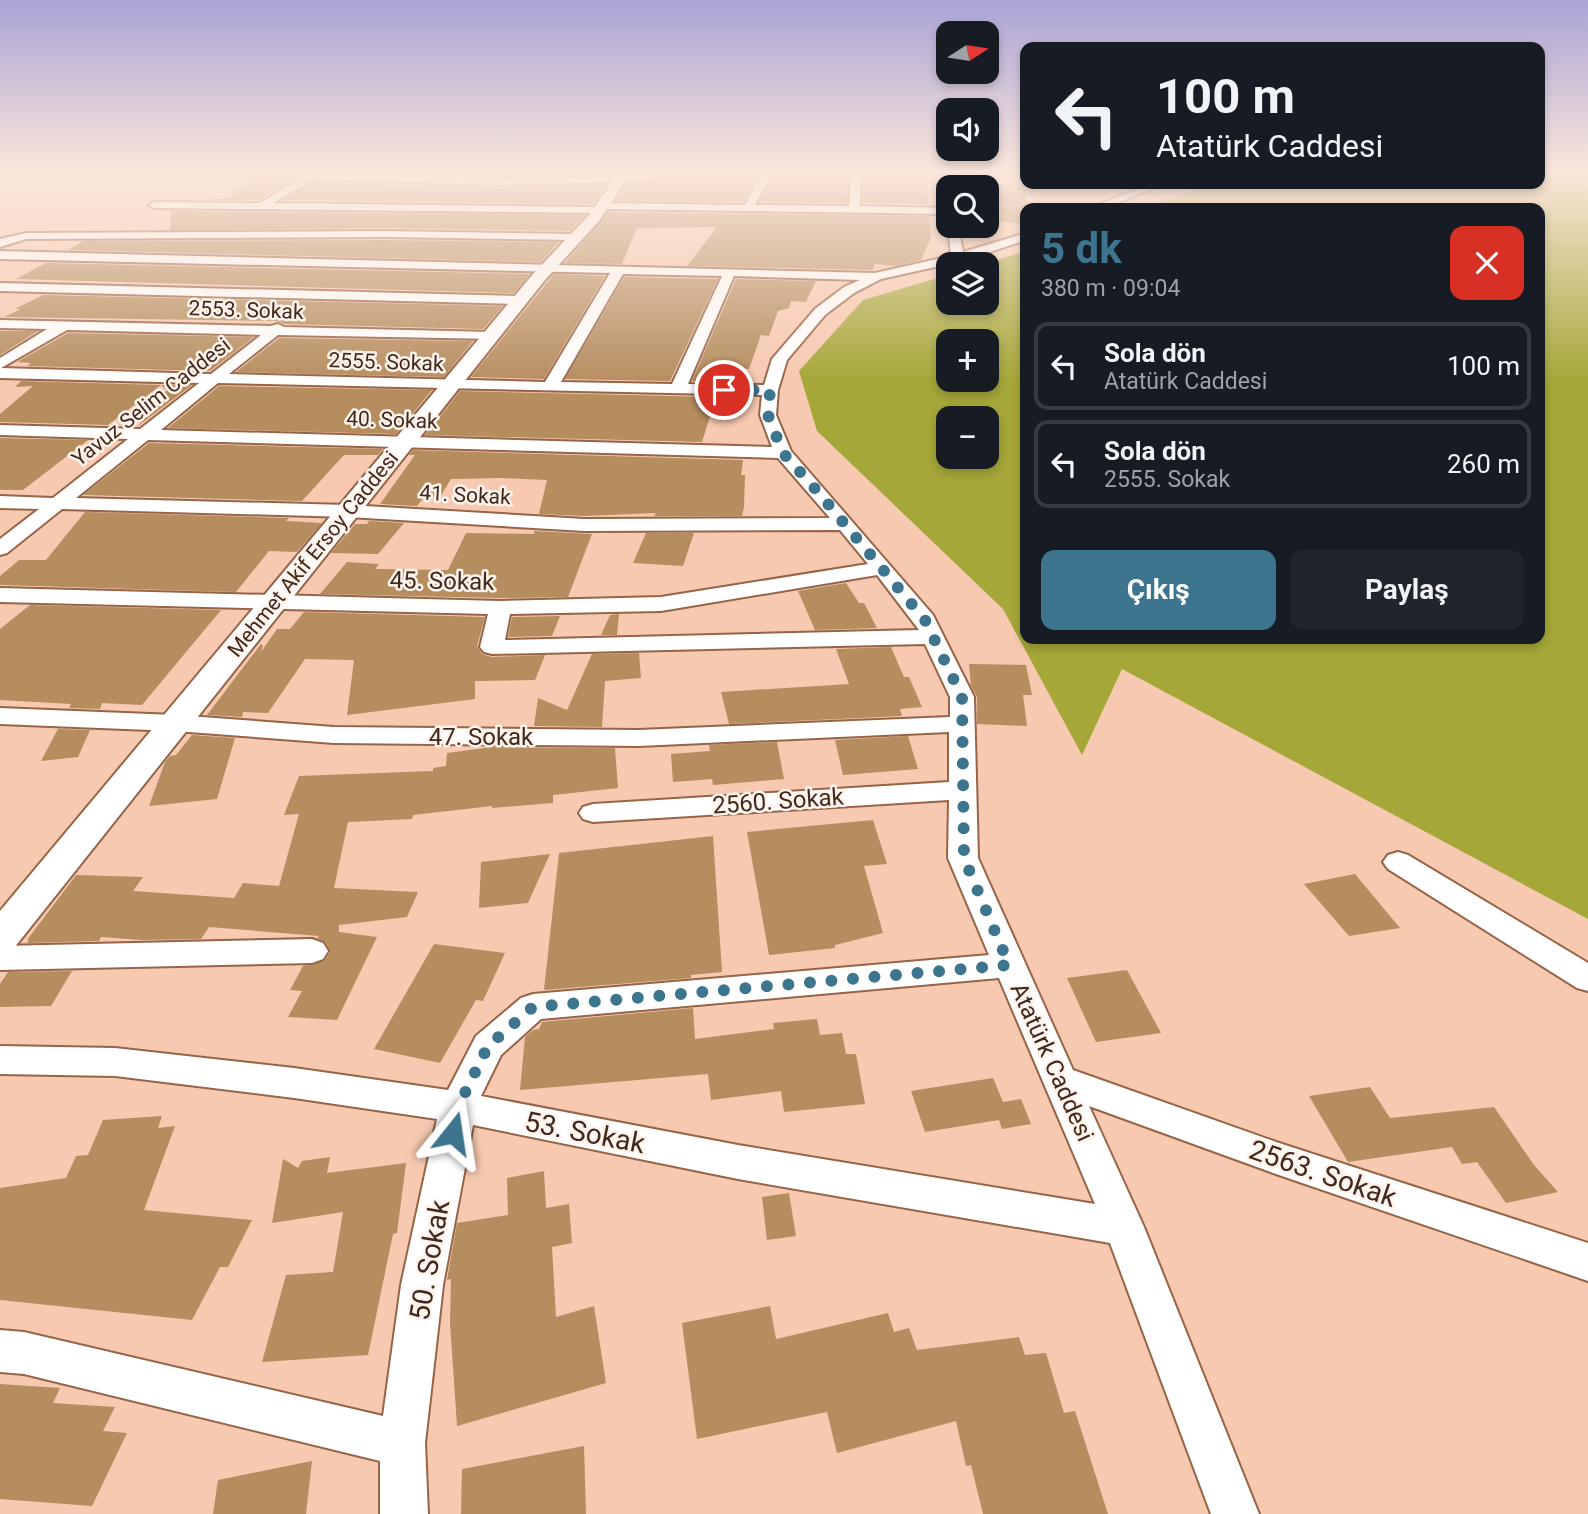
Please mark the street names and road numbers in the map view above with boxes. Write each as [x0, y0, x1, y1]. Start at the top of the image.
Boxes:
street label: 2553. Sokak [188, 296, 304, 324]
street label: Yavuz Selim Caddesi [67, 333, 235, 471]
street label: 2555. Sokak [328, 348, 444, 376]
street label: 40. Sokak [346, 406, 438, 434]
street label: Mehmet Akif Ersoy Caddesi [223, 446, 403, 662]
street label: 41. Sokak [419, 481, 512, 509]
street label: 45. Sokak [389, 566, 495, 596]
street label: 47. Sokak [429, 723, 534, 751]
street label: 2560. Sokak [711, 782, 845, 820]
street label: Atatürk Caddesi [1005, 978, 1099, 1146]
street label: 53. Sokak [522, 1105, 649, 1160]
street label: 2563. Sokak [1245, 1133, 1402, 1214]
street label: 50. Sokak [403, 1196, 456, 1323]

